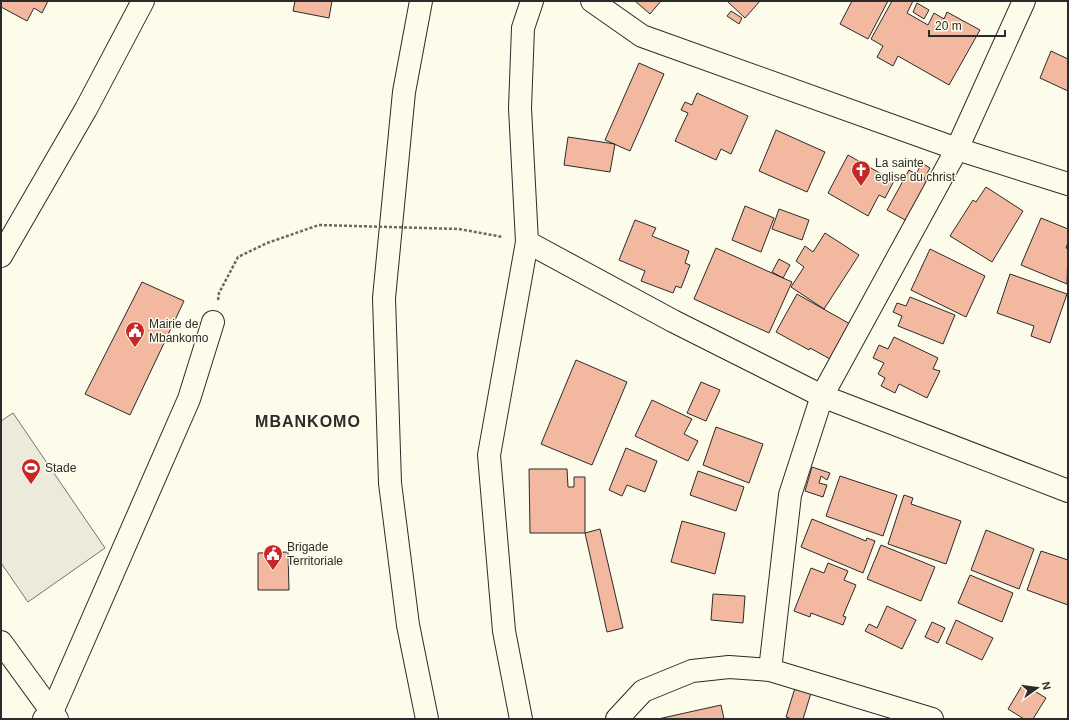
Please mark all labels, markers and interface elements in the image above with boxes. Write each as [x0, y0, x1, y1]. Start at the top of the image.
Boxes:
scale bar [929, 12, 1005, 38]
text: 20 m [935, 19, 962, 33]
place label: La sainte eglise du christ [875, 156, 956, 184]
church icon: La sainte eglise du christ [850, 159, 872, 187]
place label: Mairie de Mbankomo [149, 317, 209, 345]
public building icon: Mairie de Mbankomo [124, 320, 146, 348]
district label: MBANKOMO [255, 413, 361, 430]
sports icon: Stade [20, 457, 42, 485]
place label: Stade [45, 461, 77, 475]
place label: Brigade Territoriale [287, 540, 343, 568]
public building icon: Brigade Territoriale [262, 543, 284, 571]
north arrow [1017, 668, 1057, 708]
text: N [1040, 680, 1053, 691]

